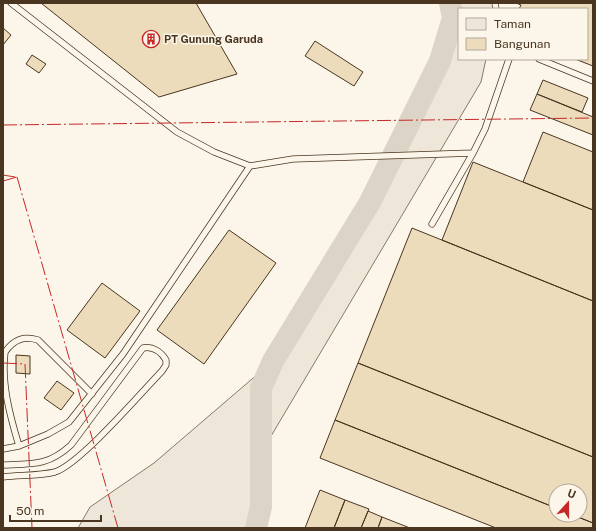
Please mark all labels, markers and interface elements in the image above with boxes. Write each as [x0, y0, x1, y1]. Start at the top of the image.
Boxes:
legend [458, 8, 588, 60]
text: Taman [494, 17, 531, 31]
building icon: PT Gunung Garuda [141, 29, 161, 49]
place label: PT Gunung Garuda [164, 33, 263, 45]
text: Bangunan [494, 37, 550, 51]
north arrow [548, 483, 588, 523]
text: U [566, 487, 577, 501]
scale bar [10, 497, 101, 523]
text: 50 m [16, 504, 44, 518]

